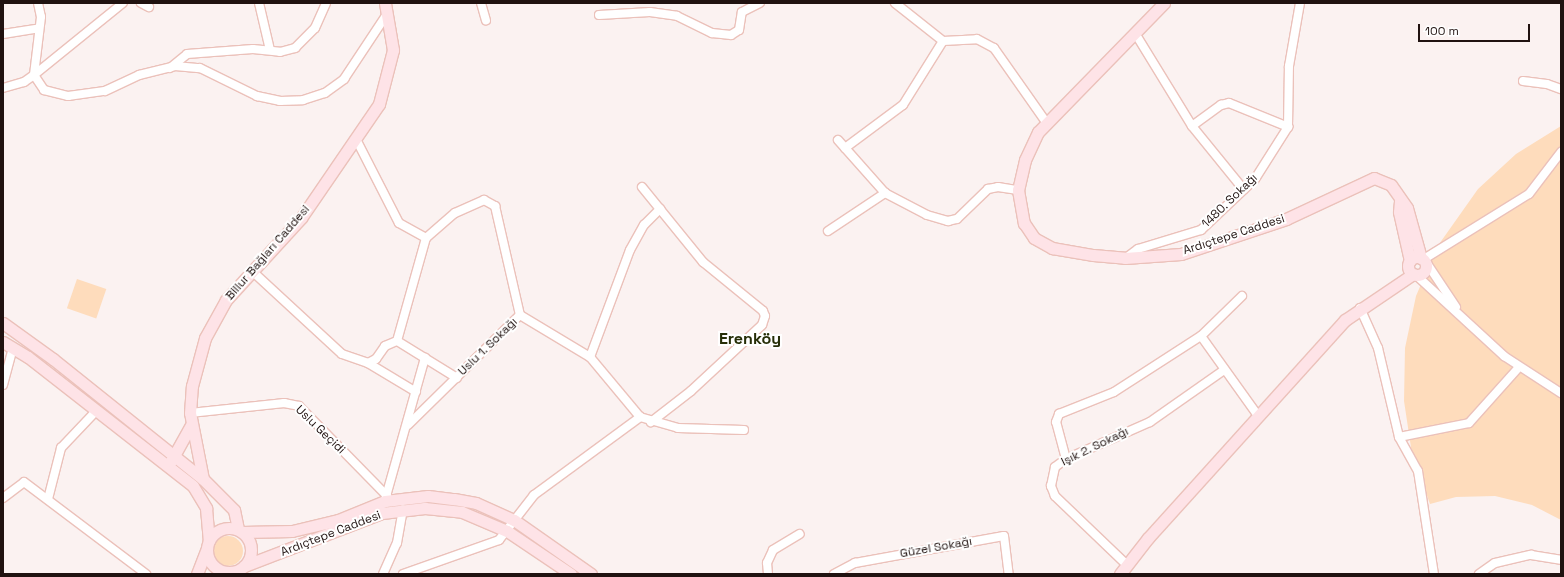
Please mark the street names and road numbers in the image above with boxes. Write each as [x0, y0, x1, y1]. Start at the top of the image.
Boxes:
street label: 1480. Sokağı [1199, 171, 1261, 231]
street label: Billur Bağları Caddesi [223, 203, 313, 303]
street label: Ardıçtepe Caddesi [1181, 212, 1287, 258]
street label: Uslu 1. Sokağı [455, 315, 521, 379]
street label: Uslu Geçidi [292, 403, 348, 457]
street label: Işık 2. Sokağı [1059, 424, 1131, 470]
street label: Ardıçtepe Caddesi [279, 508, 383, 560]
street label: Güzel Sokağı [899, 535, 973, 561]

